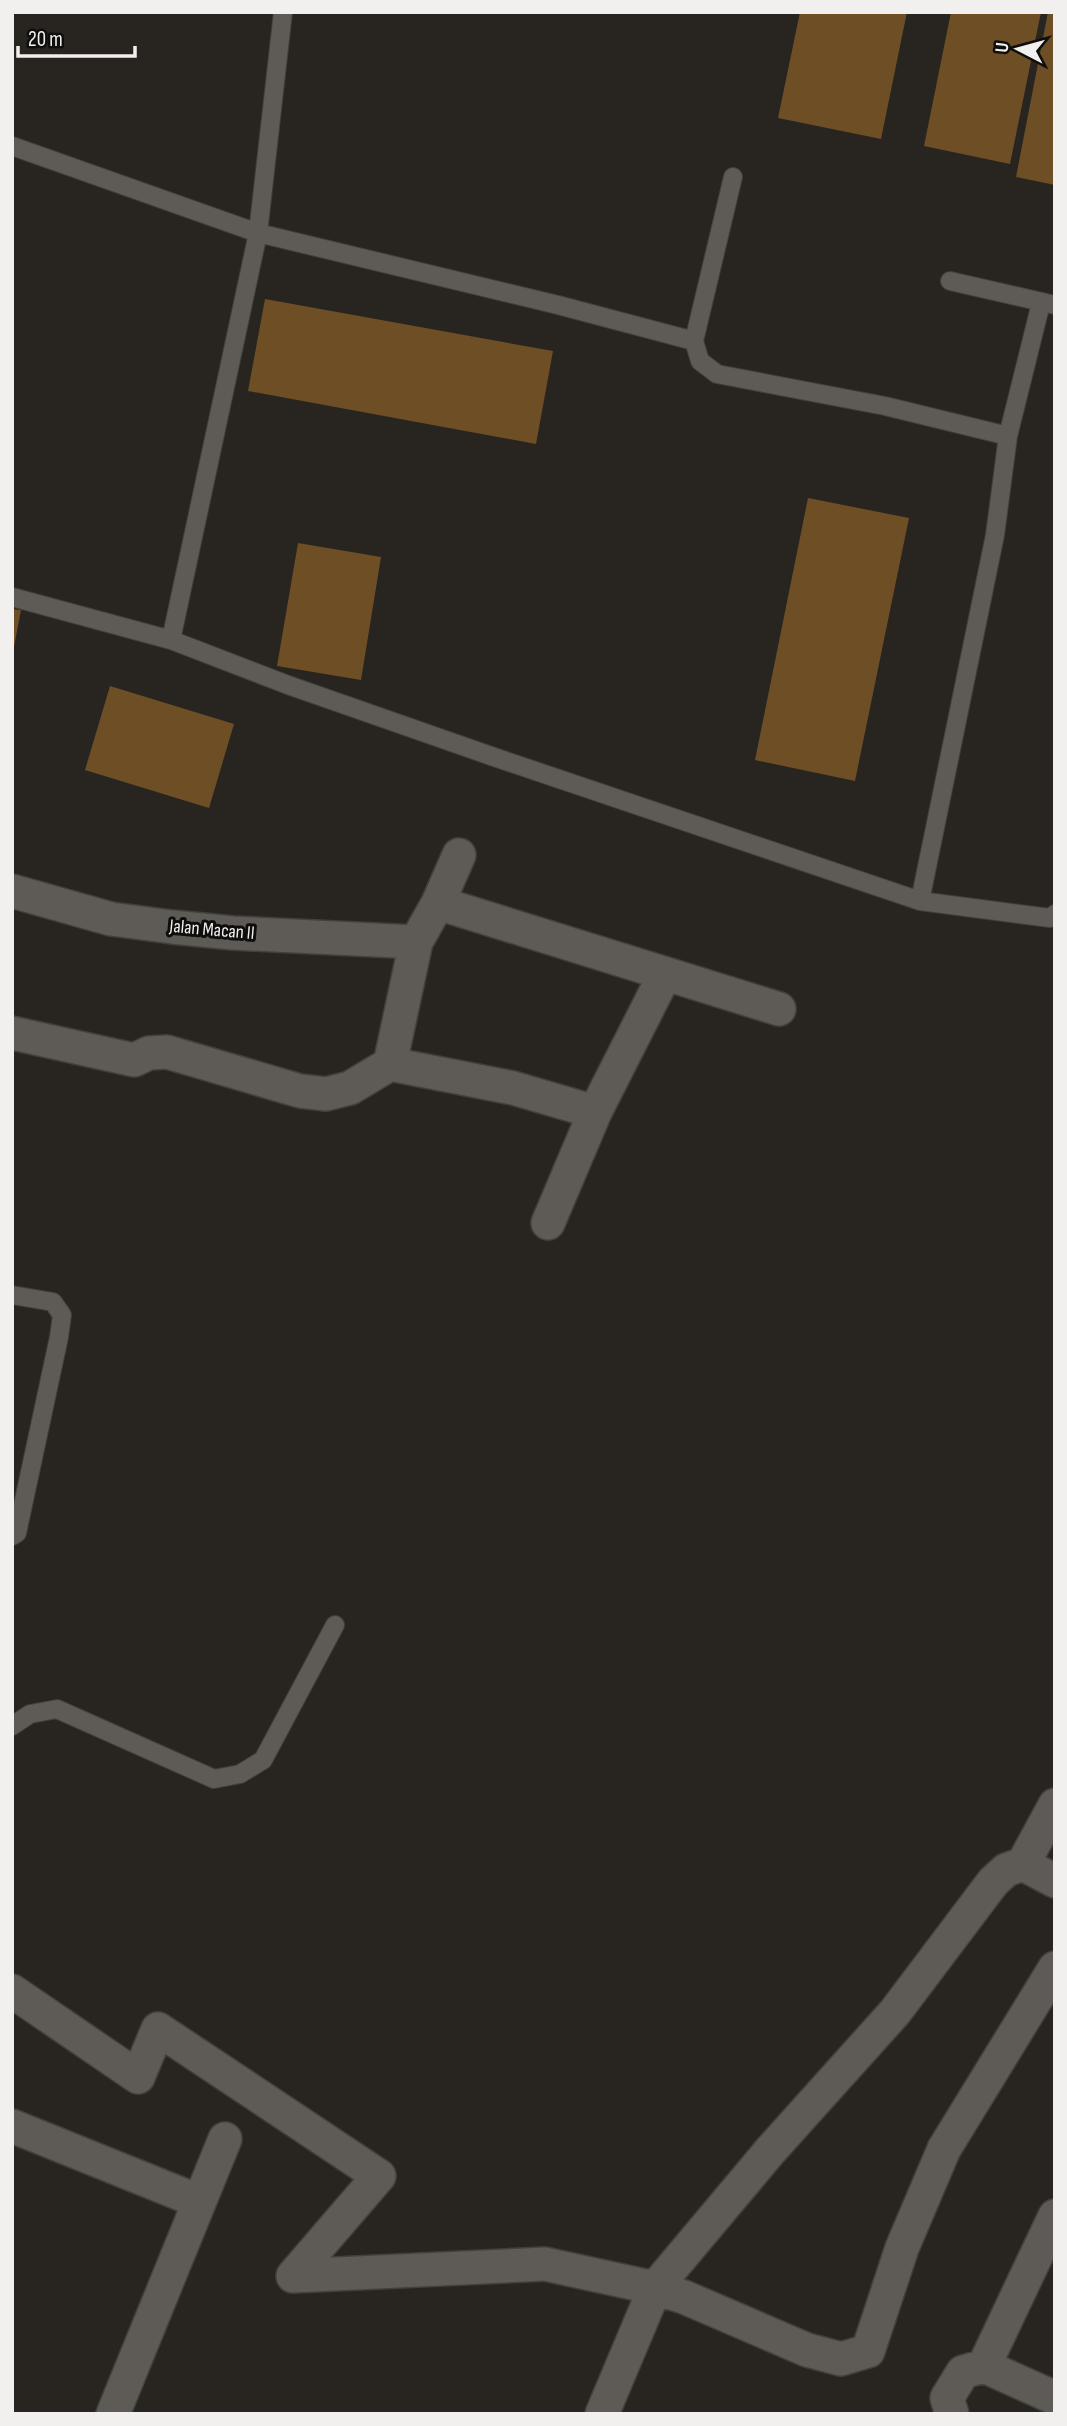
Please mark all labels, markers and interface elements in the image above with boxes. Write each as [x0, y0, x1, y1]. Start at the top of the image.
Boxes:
scale bar [18, 14, 135, 58]
north arrow [983, 14, 1053, 84]
text: 20 m [28, 27, 63, 52]
text: U [991, 41, 1015, 54]
street label: Jalan Macan II [168, 915, 255, 945]

